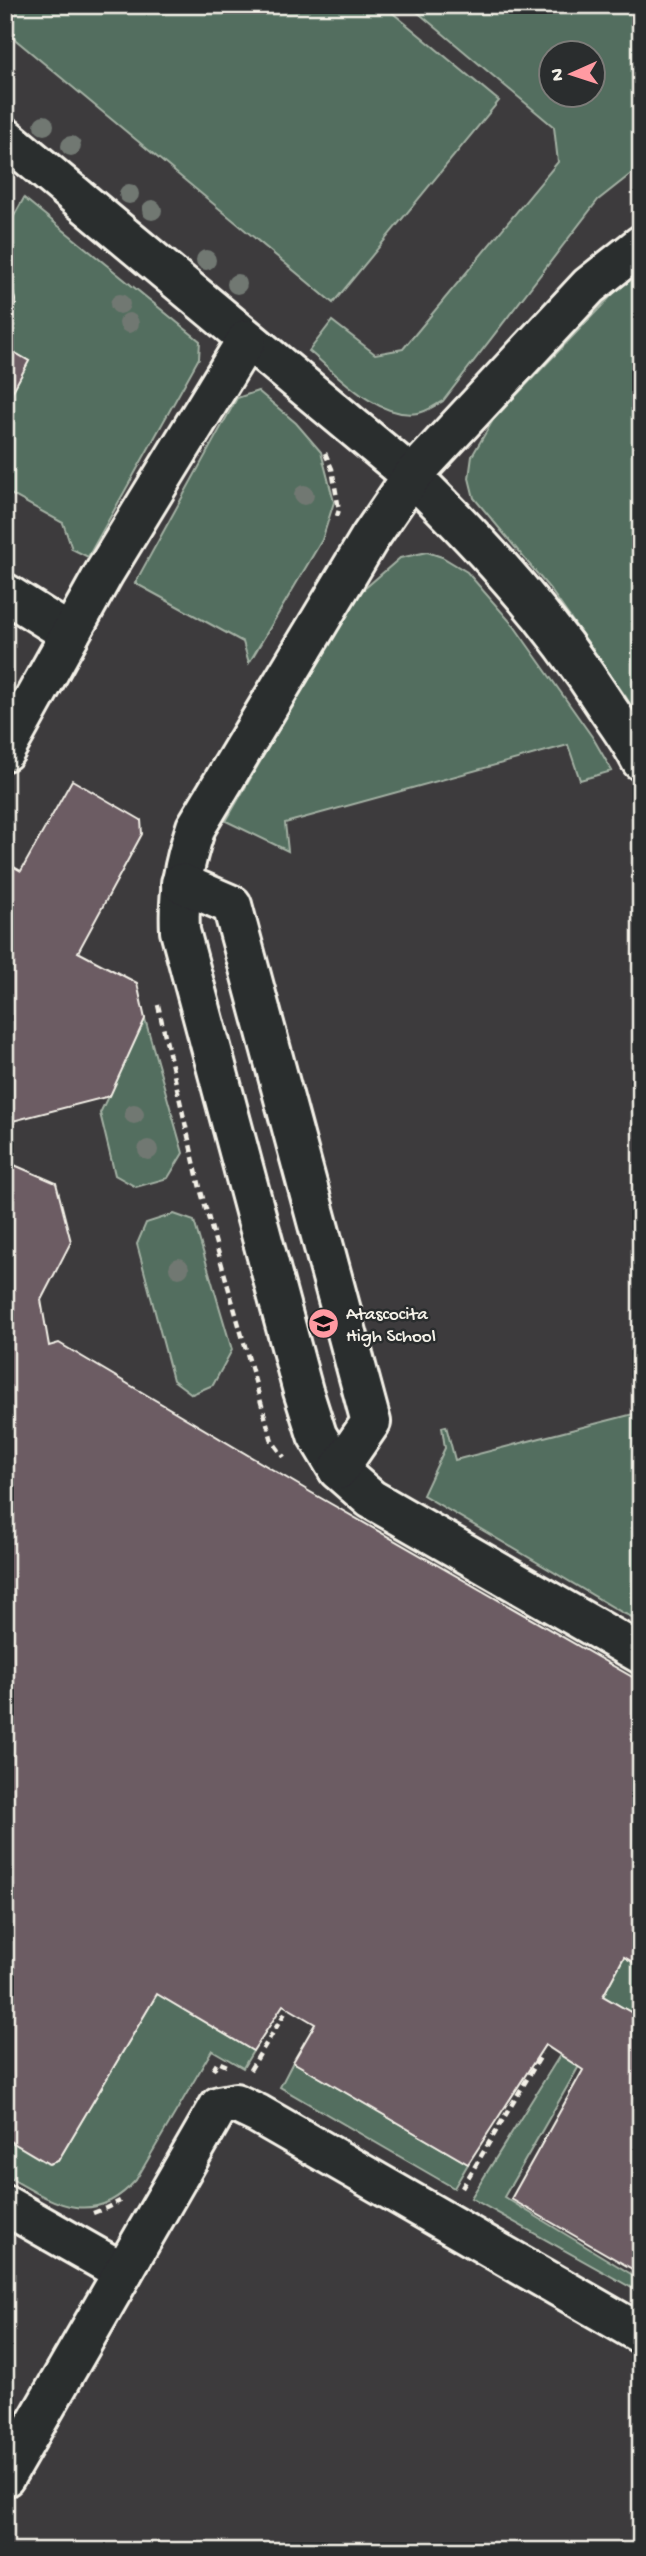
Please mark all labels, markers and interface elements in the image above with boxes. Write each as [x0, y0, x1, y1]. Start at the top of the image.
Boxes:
north arrow [538, 38, 608, 108]
text: N [547, 68, 570, 82]
place label: Atascocita High School [346, 1304, 436, 1349]
school or university icon: Atascocita High School [306, 1306, 340, 1340]

